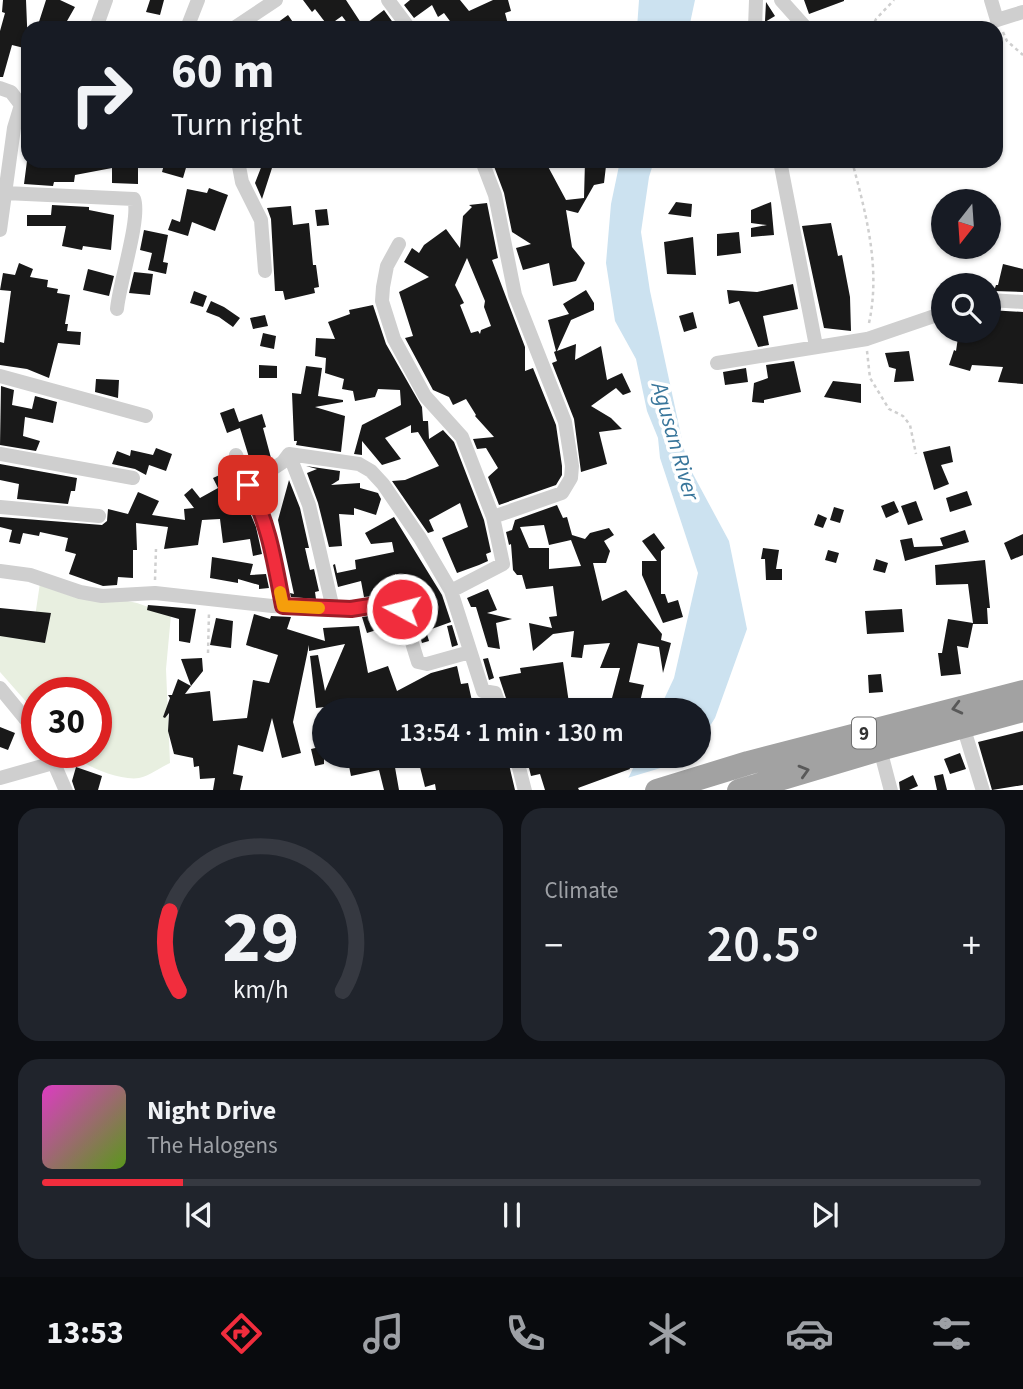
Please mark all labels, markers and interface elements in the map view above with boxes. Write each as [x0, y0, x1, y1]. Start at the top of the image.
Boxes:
text: 60 m [171, 37, 275, 107]
icon: right [56, 49, 147, 140]
text: Turn right [171, 102, 302, 148]
north arrow [931, 189, 1001, 259]
map controls [931, 189, 1001, 343]
button: search [931, 273, 1001, 343]
water label: Agusan River [642, 376, 708, 505]
pin [218, 455, 278, 515]
icon: arrive [229, 466, 267, 504]
position arrow [365, 572, 439, 646]
speed limit sign: 30 [21, 677, 112, 768]
one-way arrow [951, 700, 963, 714]
text: 13:54 · 1 min · 130 m [399, 714, 624, 751]
road number: 9 [852, 718, 876, 748]
one-way arrow [798, 765, 810, 779]
text: Climate [545, 874, 618, 907]
text: 29 [222, 886, 299, 990]
text: 20.5° [707, 908, 819, 982]
text: − [545, 919, 563, 973]
text: + [962, 919, 981, 973]
text: km/h [233, 971, 288, 1007]
text: Night Drive [147, 1092, 276, 1129]
text: The Halogens [147, 1129, 278, 1162]
icon: previous [180, 1196, 218, 1234]
icon: pause [493, 1196, 531, 1234]
icon: next [806, 1196, 844, 1234]
icon: directions [217, 1309, 266, 1358]
icon: music [359, 1309, 408, 1358]
icon: phone [501, 1309, 550, 1358]
icon: climate [643, 1309, 692, 1358]
icon: car [785, 1309, 834, 1358]
icon: filters [927, 1309, 976, 1358]
text: 13:53 [47, 1310, 124, 1356]

